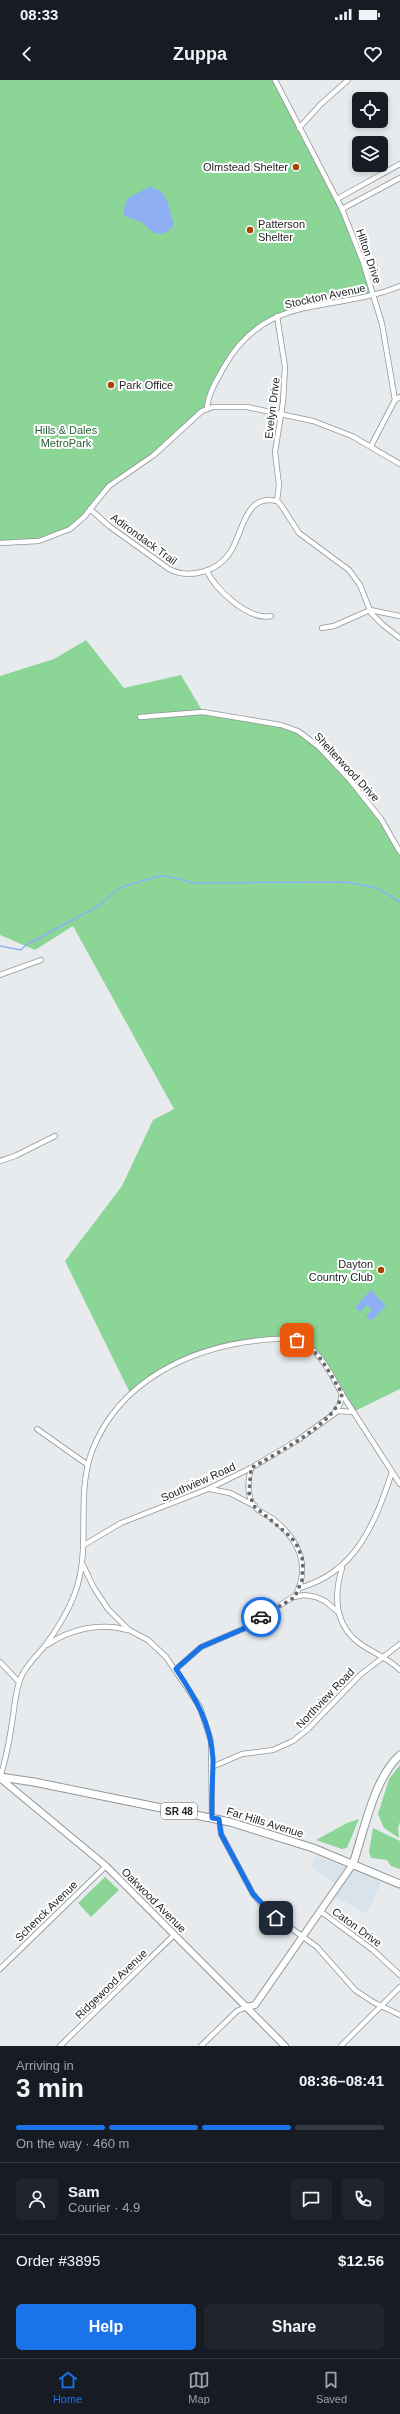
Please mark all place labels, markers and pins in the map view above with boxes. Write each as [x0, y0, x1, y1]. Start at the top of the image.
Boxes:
place label: Olmstead Shelter [203, 161, 288, 173]
marker: Olmstead Shelter [291, 162, 301, 172]
place label: Patterson Shelter [258, 218, 305, 243]
marker: Patterson Shelter [245, 225, 255, 235]
place label: Park Office [119, 379, 173, 391]
marker: Park Office [106, 380, 116, 390]
place label: Dayton Country Club [309, 1258, 373, 1283]
marker: Dayton Country Club [376, 1265, 386, 1275]
pin [280, 1323, 314, 1357]
pin [259, 1901, 293, 1935]

